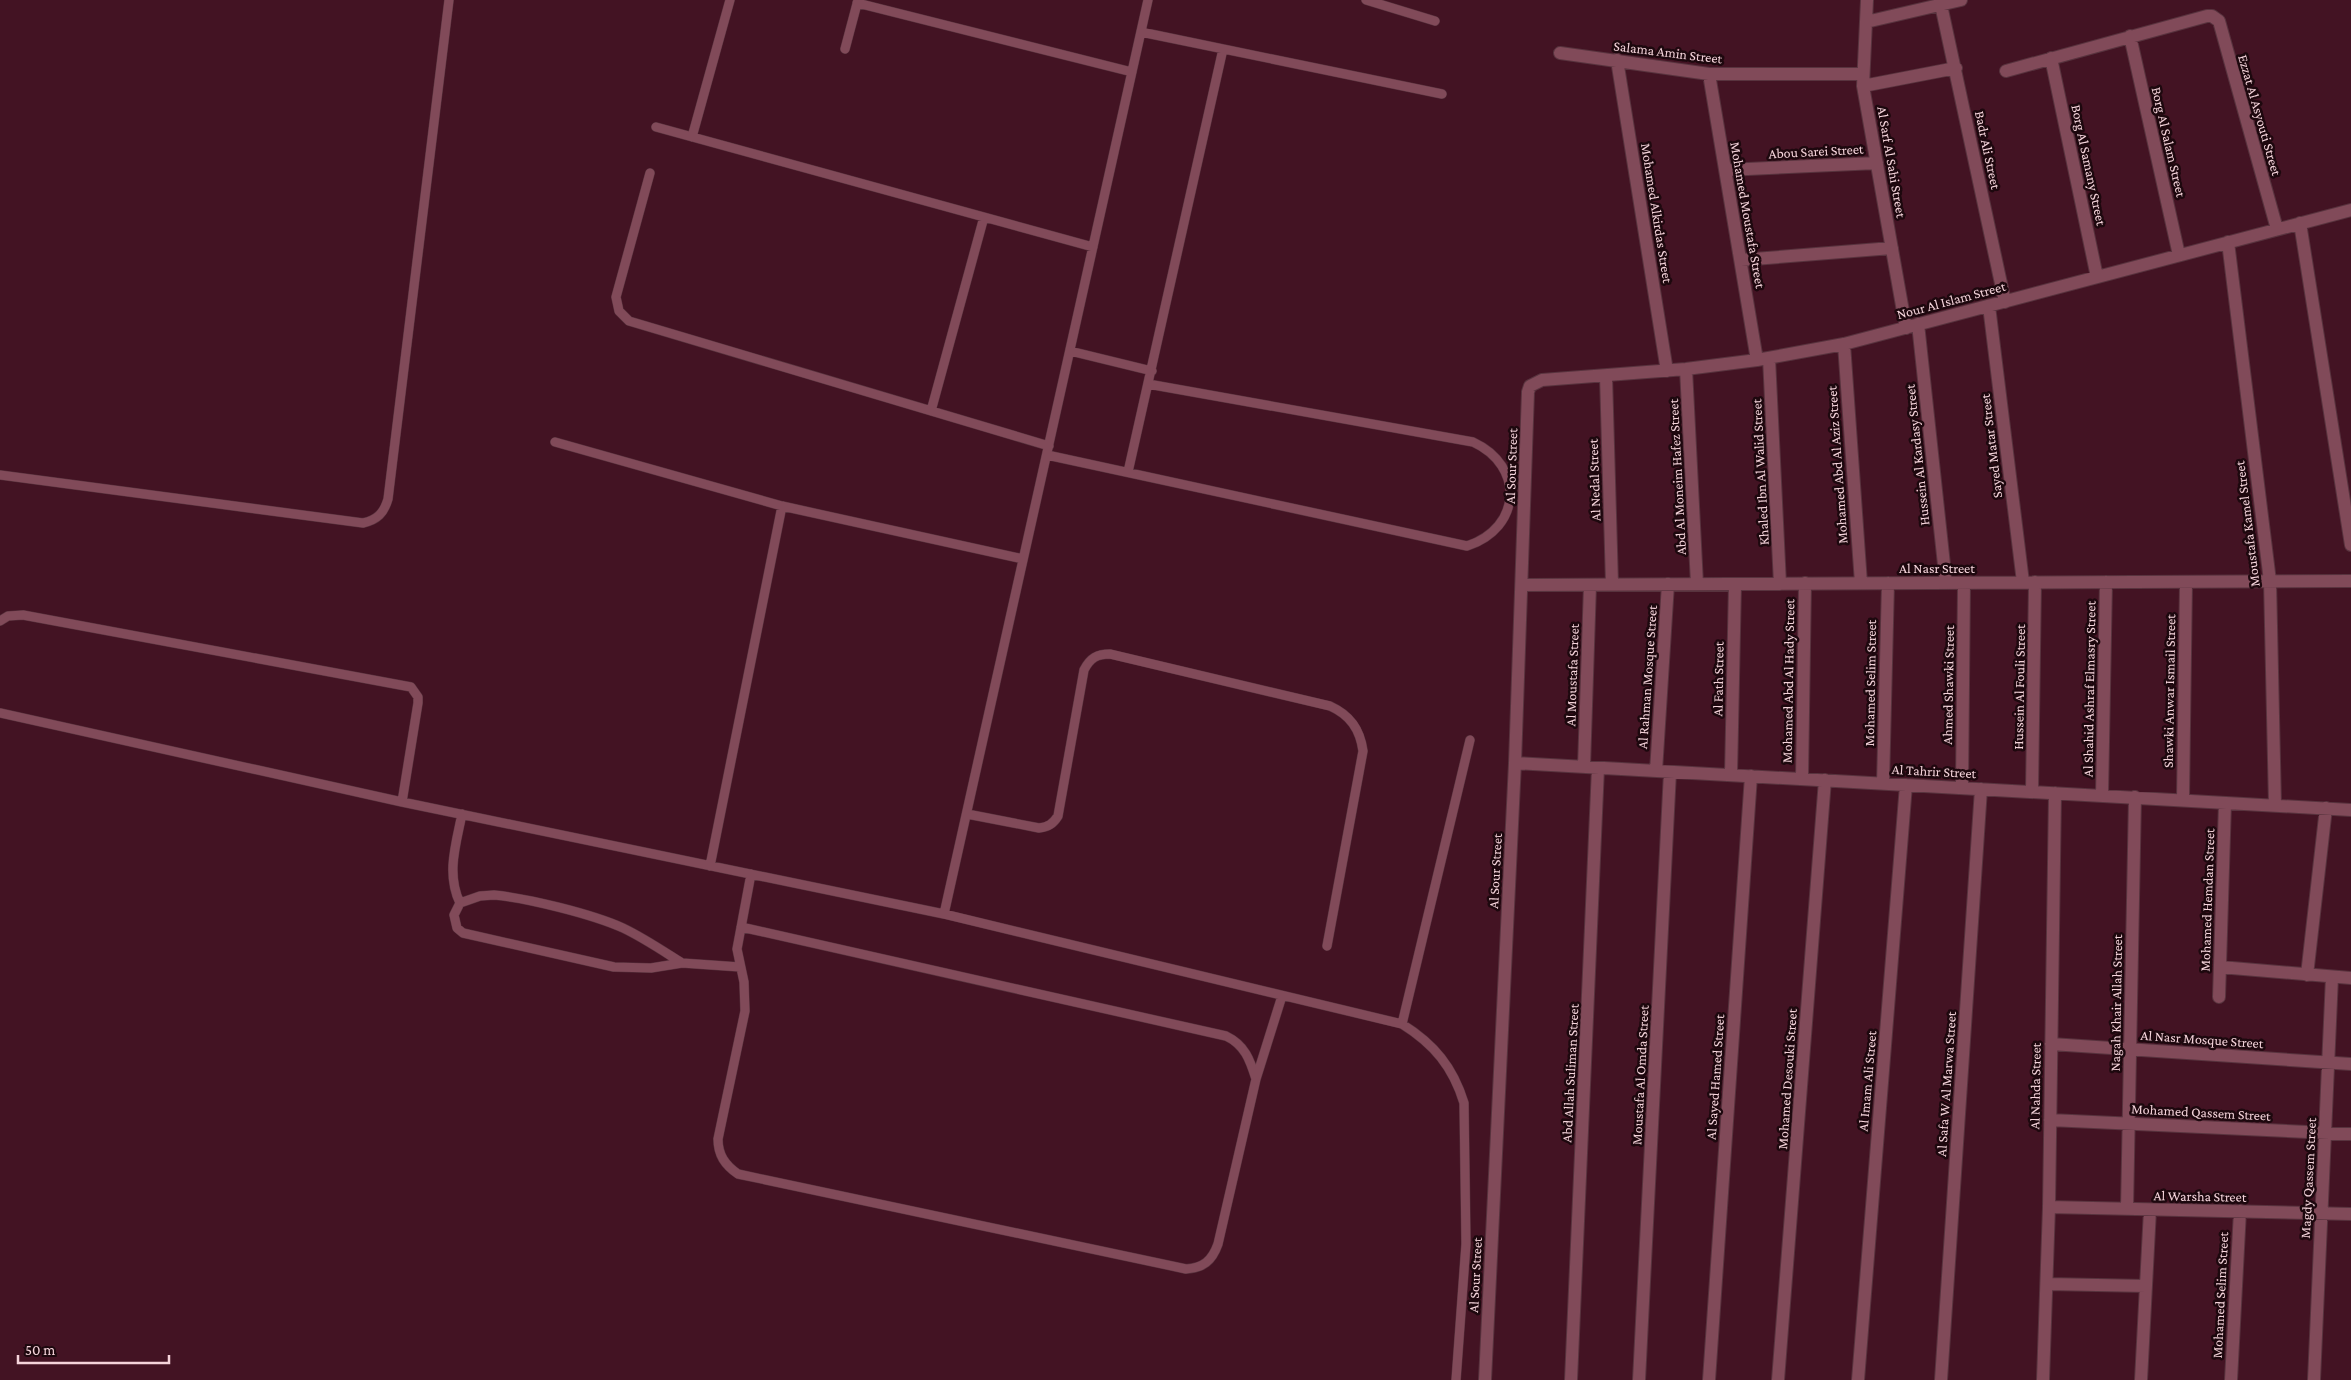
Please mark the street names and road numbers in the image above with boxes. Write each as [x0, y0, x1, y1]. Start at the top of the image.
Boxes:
street label: Salama Amin Street [1613, 37, 1724, 67]
street label: Ezzat Al Asyouti Street [2235, 53, 2285, 178]
street label: Borg Al Salam Street [2149, 85, 2190, 199]
street label: Borg Al Samany Street [2068, 103, 2110, 227]
street label: Al Sarf Al Sahi Street [1874, 105, 1910, 219]
street label: Badr Ali Street [1972, 109, 2004, 191]
street label: Mohamed Moustafa Street [1727, 140, 1769, 290]
street label: Abou Sarei Street [1768, 141, 1864, 161]
street label: Mohamed Alkirdas Street [1638, 142, 1676, 284]
street label: Nour Al Islam Street [1895, 278, 2007, 322]
street label: Hussein Al Kardasy Street [1902, 383, 1932, 526]
street label: Mohamed Abd Al Aziz Street [1823, 385, 1850, 544]
street label: Sayed Matar Street [1977, 393, 2005, 499]
street label: Abd Al Moneim Hafez Street [1665, 398, 1689, 555]
street label: Khaled Ibn Al Walid Street [1748, 398, 1772, 546]
street label: Al Sour Street [1502, 428, 1520, 504]
street label: Al Nedal Street [1585, 438, 1603, 521]
street label: Moustafa Kamel Street [2231, 460, 2263, 588]
street label: Al Nasr Street [1899, 560, 1975, 576]
street label: Mohamed Abd Al Hady Street [1779, 598, 1797, 763]
street label: Al Shahid Ashraf Elmasry Street [2079, 600, 2099, 777]
street label: Al Rahman Mosque Street [1634, 604, 1660, 749]
street label: Shawki Anwar Ismail Street [2160, 614, 2178, 768]
street label: Mohamed Selim Street [1861, 619, 1879, 746]
street label: Al Moustafa Street [1562, 623, 1582, 727]
street label: Hussein Al Fouli Street [2010, 624, 2028, 750]
street label: Ahmed Shawki Street [1939, 625, 1957, 745]
street label: Al Fath Street [1709, 641, 1727, 717]
street label: Al Tahrir Street [1891, 761, 1977, 781]
street label: Mohamed Hemdan Street [2197, 828, 2218, 972]
street label: Al Sour Street [1485, 832, 1505, 909]
street label: Nagah Khair Allah Street [2107, 934, 2125, 1072]
street label: Abd Allah Suliman Street [1558, 1003, 1582, 1143]
street label: Moustafa Al Omda Street [1628, 1004, 1652, 1145]
street label: Mohamed Desouki Street [1774, 1008, 1800, 1150]
street label: Al Safa W Al Marwa Street [1933, 1011, 1959, 1157]
street label: Al Sayed Hamed Street [1703, 1013, 1727, 1140]
street label: Al Nasr Mosque Street [2140, 1027, 2264, 1051]
street label: Al Imam Ali Street [1855, 1030, 1879, 1132]
street label: Al Nahda Street [2026, 1042, 2044, 1129]
street label: Mohamed Qassem Street [2131, 1100, 2272, 1124]
street label: Magdy Qassem Street [2297, 1117, 2319, 1239]
street label: Al Warsha Street [2153, 1187, 2247, 1205]
street label: Mohamed Selim Street [2209, 1231, 2231, 1359]
street label: Al Sour Street [1465, 1236, 1485, 1313]

